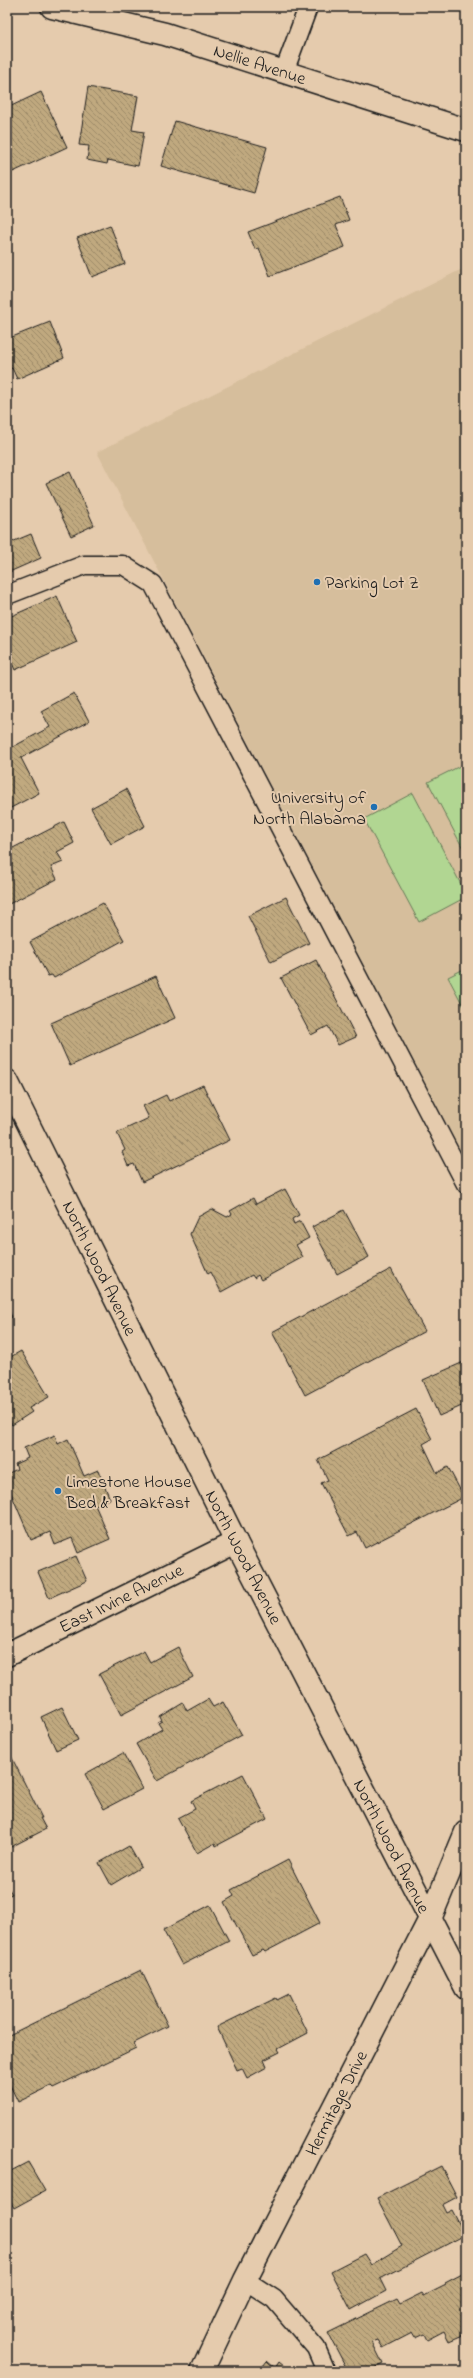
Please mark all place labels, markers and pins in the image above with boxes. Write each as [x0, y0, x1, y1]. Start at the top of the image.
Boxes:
place label: Parking Lot Z [325, 571, 419, 598]
marker: Parking Lot Z [312, 577, 322, 587]
place label: University of North Alabama [253, 786, 367, 833]
marker: University of North Alabama [369, 802, 379, 812]
place label: Limestone House Bed & Breakfast [65, 1470, 192, 1517]
marker: Limestone House Bed & Breakfast [53, 1486, 63, 1496]

